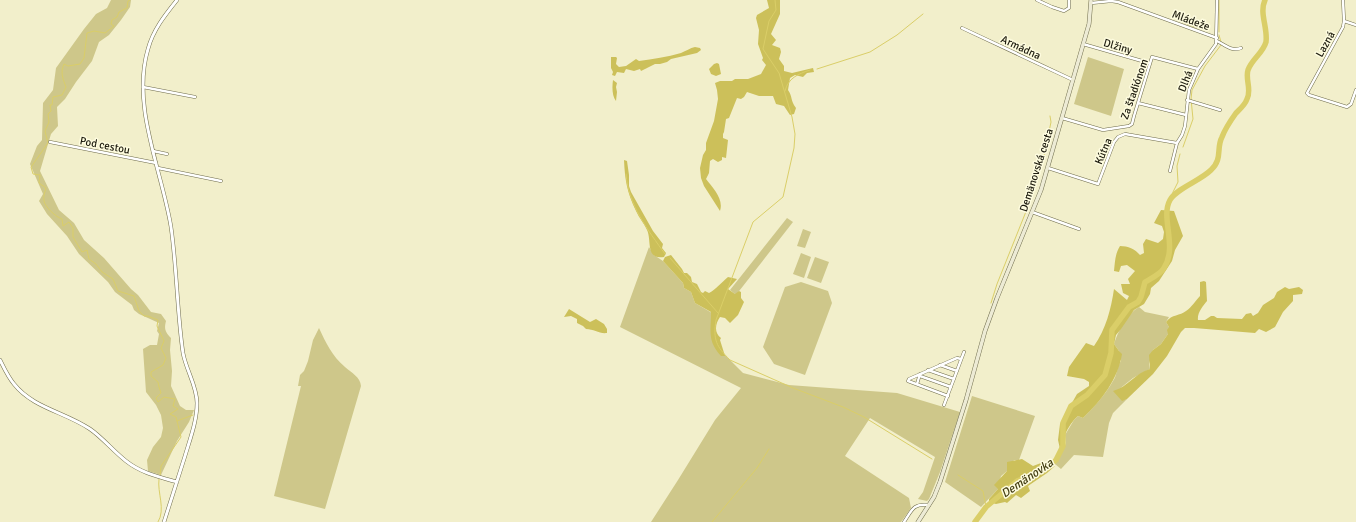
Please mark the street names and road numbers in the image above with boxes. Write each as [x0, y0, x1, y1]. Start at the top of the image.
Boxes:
street label: Mládeže [1170, 8, 1212, 33]
street label: Lazná [1313, 29, 1338, 60]
street label: Armádna [999, 33, 1043, 62]
street label: Dlžiny [1102, 36, 1135, 57]
street label: Za štadiónom [1118, 57, 1151, 121]
street label: Dlhá [1175, 68, 1196, 94]
street label: Demänovská cesta [1017, 126, 1056, 213]
street label: Pod cestou [79, 134, 131, 157]
street label: Kútna [1092, 135, 1115, 167]

